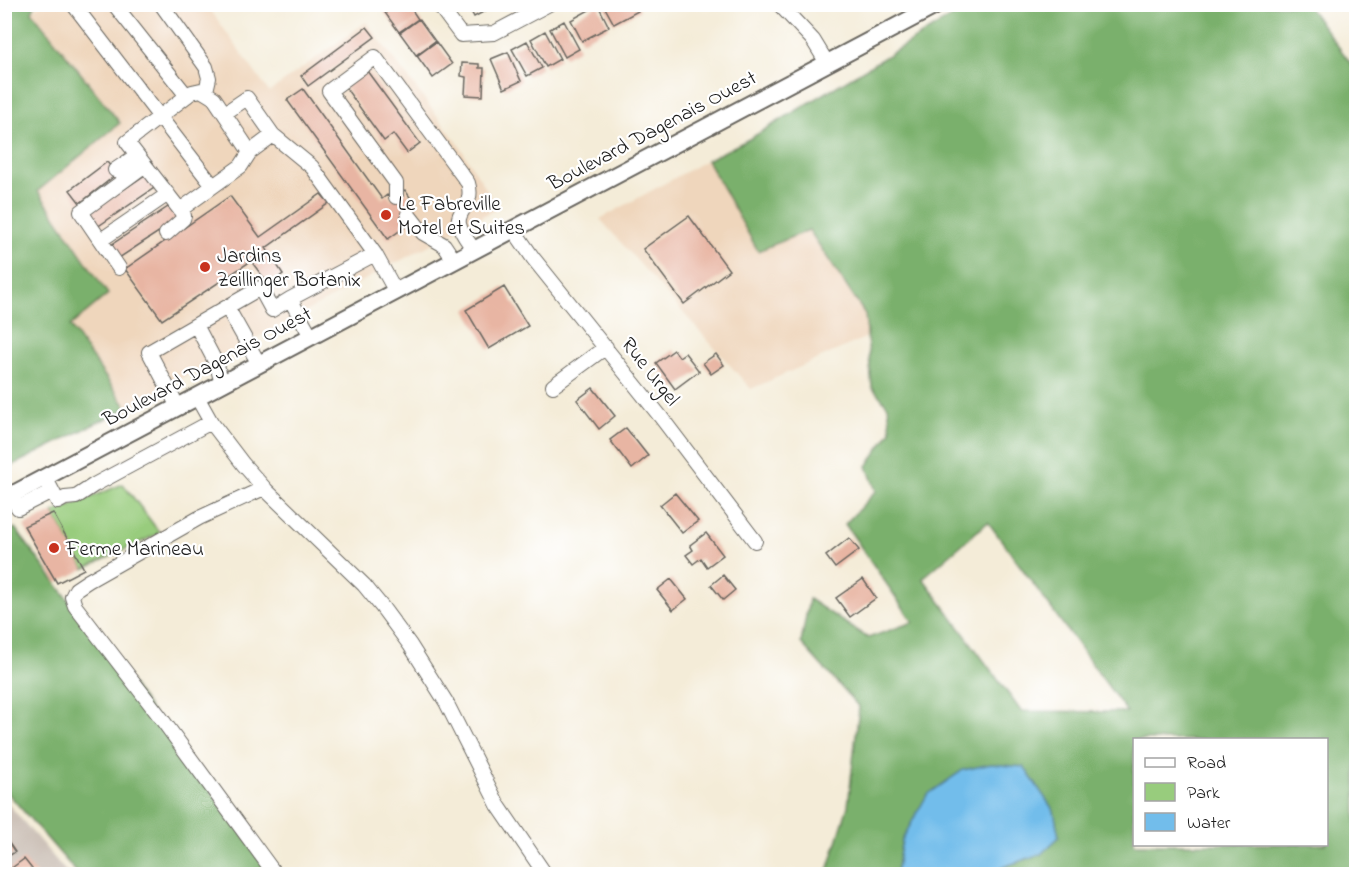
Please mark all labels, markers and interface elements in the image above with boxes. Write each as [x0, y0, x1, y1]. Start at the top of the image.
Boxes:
street label: Boulevard Dagenais Ouest [542, 64, 764, 202]
place label: Le Fabreville Motel et Suites [398, 190, 525, 244]
marker: Le Fabreville Motel et Suites [379, 208, 393, 222]
place label: Jardins Zeillinger Botanix [217, 242, 361, 298]
marker: Jardins Zeillinger Botanix [198, 260, 212, 274]
street label: Boulevard Dagenais Ouest [97, 300, 319, 438]
street label: Rue Urgel [611, 331, 686, 414]
place label: Ferme Marineau [65, 535, 204, 565]
marker: Ferme Marineau [47, 541, 61, 555]
legend [1133, 738, 1328, 846]
text: Road [1187, 751, 1226, 777]
text: Park [1187, 781, 1220, 807]
text: Water [1187, 811, 1231, 837]

